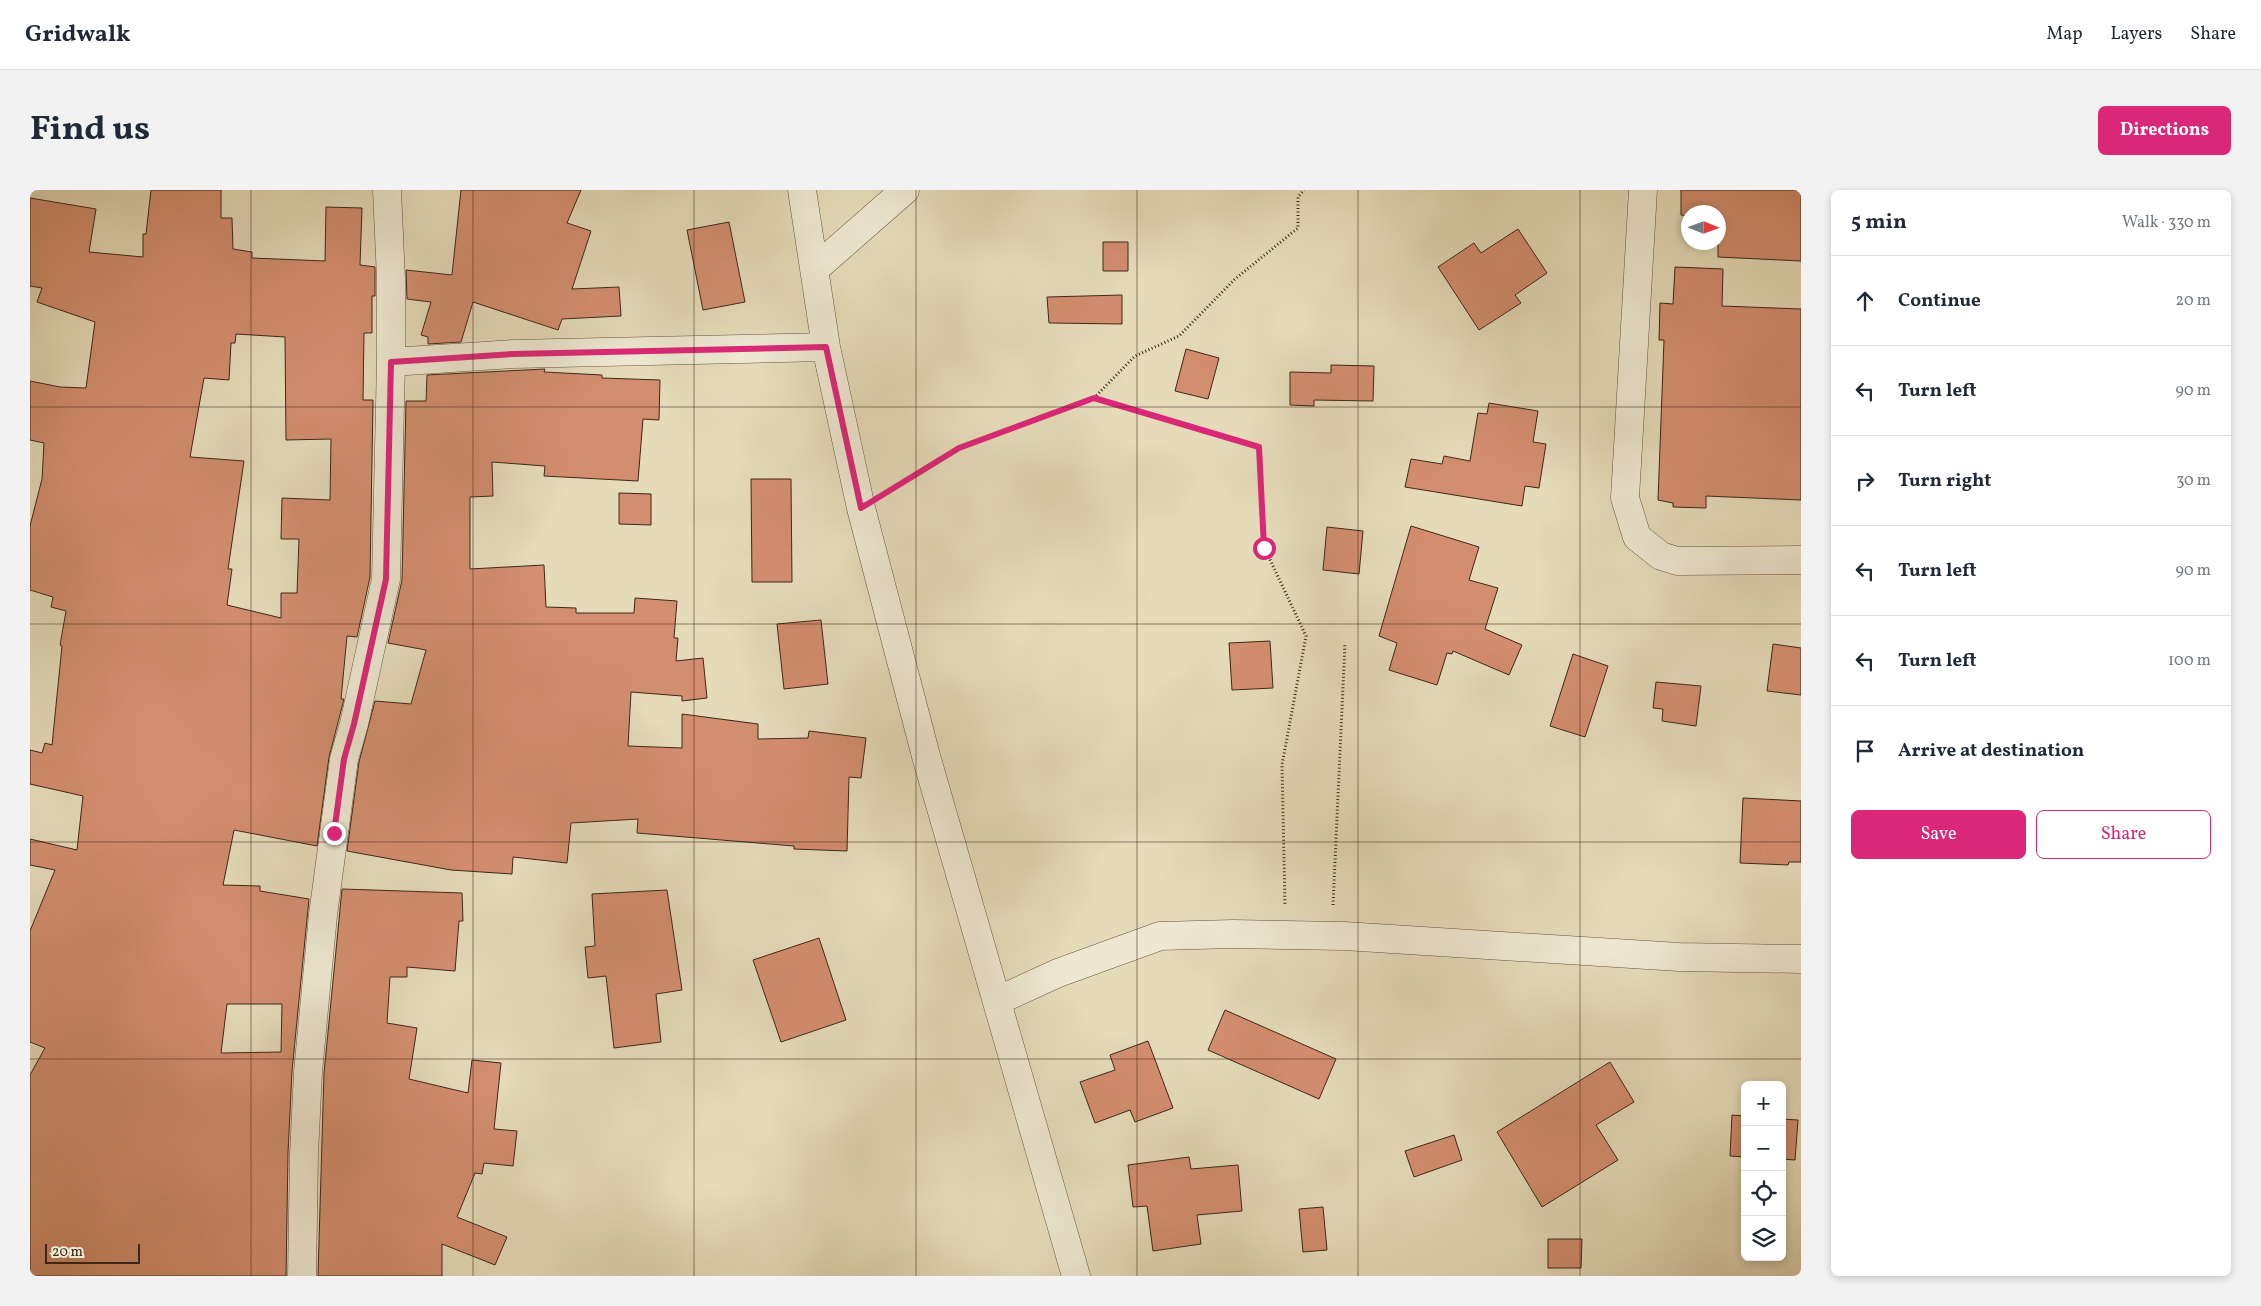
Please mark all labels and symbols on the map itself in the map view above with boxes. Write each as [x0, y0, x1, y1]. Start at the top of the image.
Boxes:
north arrow [1681, 205, 1726, 250]
route start [1253, 537, 1276, 560]
route end [323, 822, 346, 845]
scale bar [45, 1241, 140, 1264]

